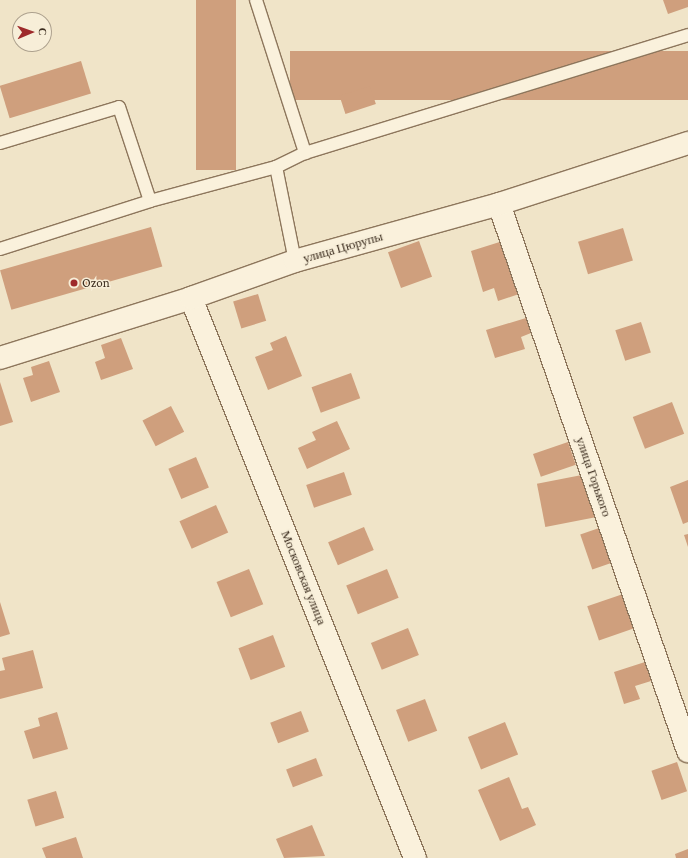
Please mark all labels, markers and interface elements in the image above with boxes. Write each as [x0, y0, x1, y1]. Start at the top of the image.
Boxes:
north arrow [12, 12, 52, 52]
text: С [37, 27, 49, 36]
street label: улица Цюрупы [301, 229, 385, 267]
place label: Ozon [82, 275, 110, 291]
marker: Ozon [69, 278, 79, 288]
street label: улица Горького [572, 435, 614, 519]
street label: Московская улица [277, 529, 329, 627]

